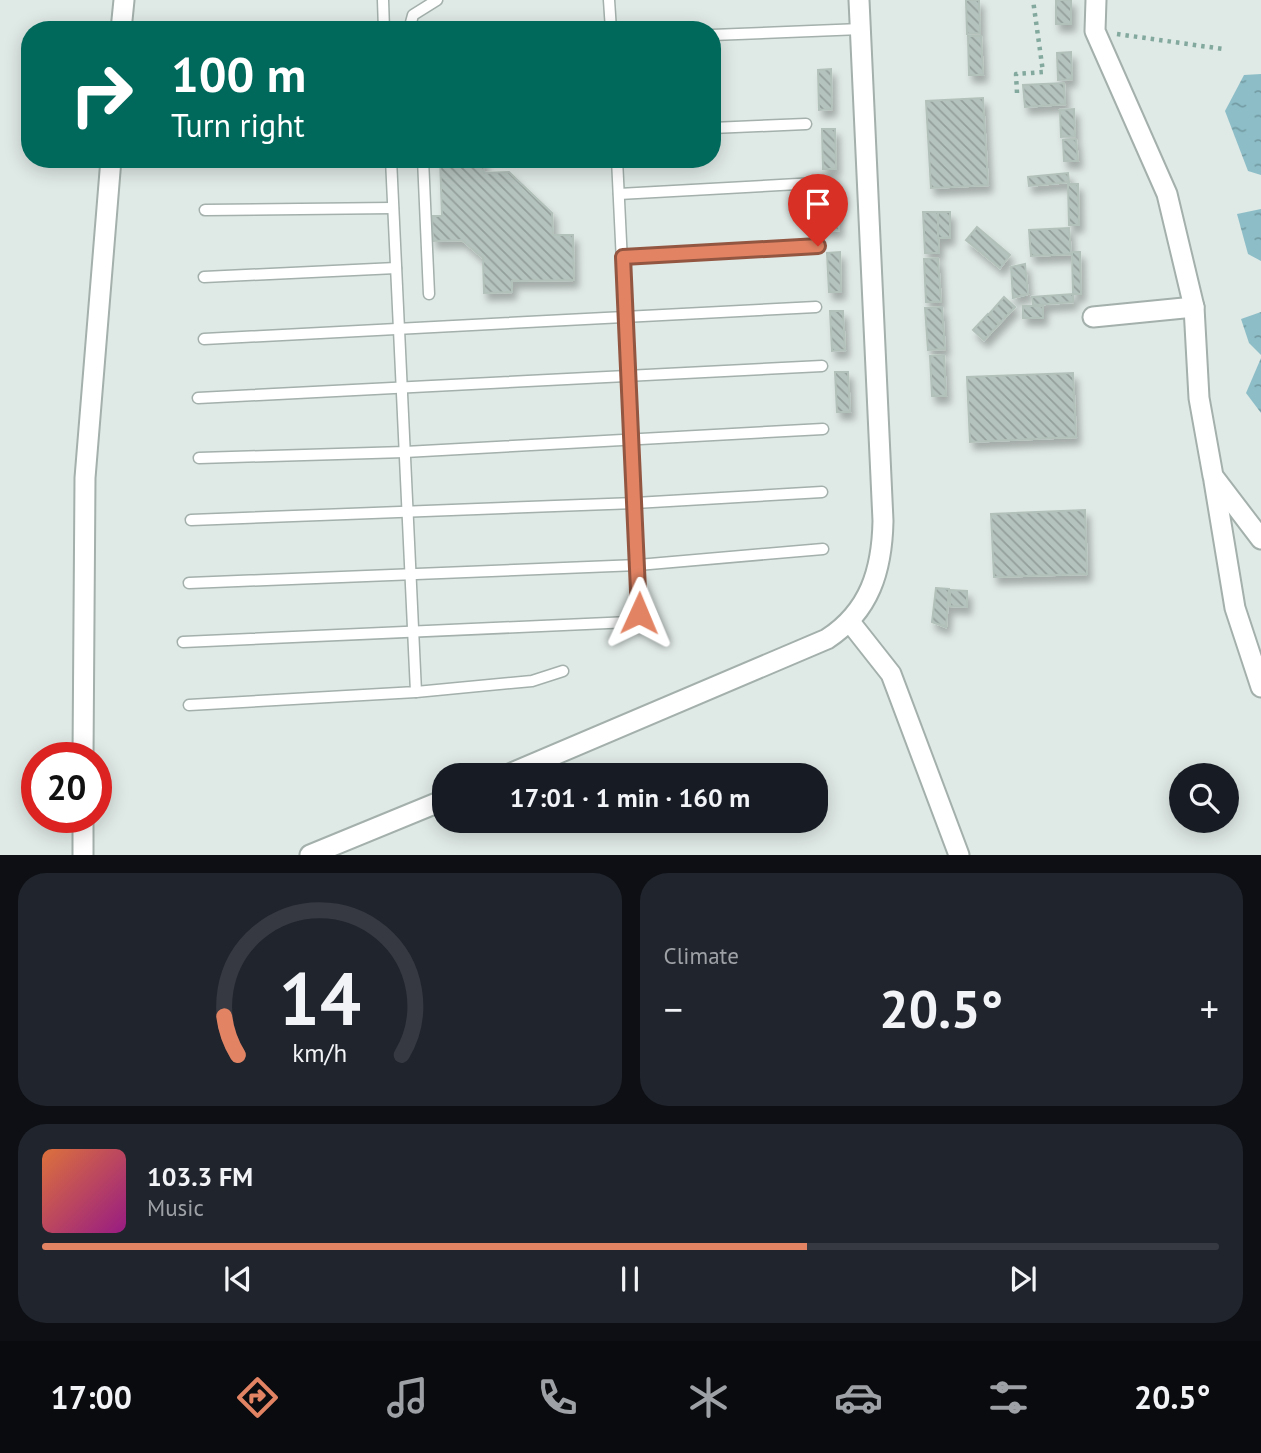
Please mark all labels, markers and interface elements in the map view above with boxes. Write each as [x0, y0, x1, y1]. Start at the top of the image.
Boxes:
text: 100 m [171, 42, 306, 106]
icon: right [56, 49, 147, 140]
text: Turn right [171, 104, 305, 146]
pin [788, 174, 848, 246]
icon: arrive [799, 185, 837, 223]
position arrow [602, 576, 676, 650]
speed limit sign: 20 [21, 742, 112, 833]
map controls [1169, 763, 1239, 833]
button: search [1169, 763, 1239, 833]
text: 17:01 · 1 min · 160 m [510, 781, 750, 814]
text: Climate [664, 941, 739, 970]
text: 14 [278, 952, 361, 1046]
text: 20.5° [879, 975, 1003, 1042]
text: − [664, 984, 683, 1033]
text: + [1200, 984, 1219, 1033]
text: km/h [292, 1037, 347, 1069]
text: 103.3 FM [147, 1160, 253, 1193]
text: Music [147, 1193, 204, 1222]
icon: previous [219, 1260, 257, 1298]
icon: pause [611, 1260, 649, 1298]
icon: next [1004, 1260, 1042, 1298]
icon: directions [233, 1373, 282, 1422]
icon: music [383, 1373, 432, 1422]
icon: phone [533, 1373, 582, 1422]
icon: climate [684, 1373, 733, 1422]
icon: car [834, 1373, 883, 1422]
icon: filters [984, 1373, 1033, 1422]
text: 17:00 [51, 1376, 132, 1418]
text: 20.5° [1134, 1376, 1210, 1418]

